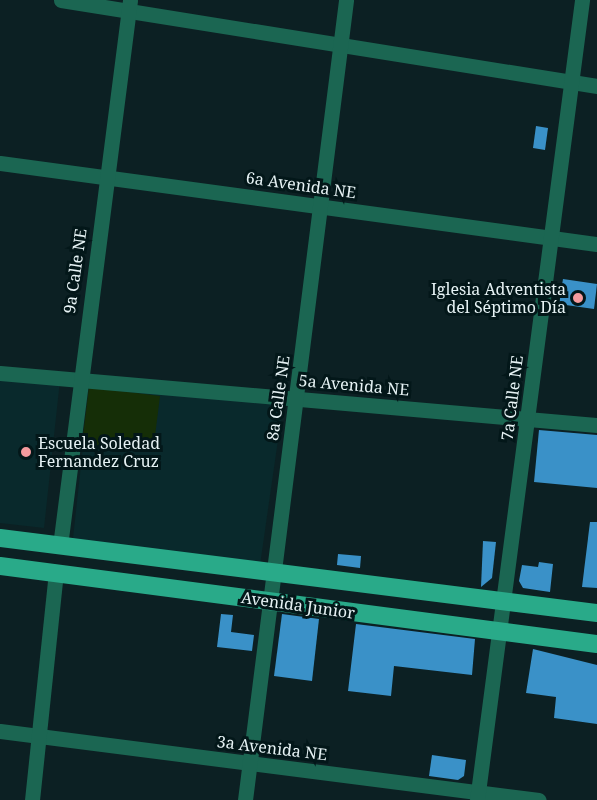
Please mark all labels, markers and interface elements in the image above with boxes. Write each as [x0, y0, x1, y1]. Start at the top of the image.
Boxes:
street label: 6a Avenida NE [245, 168, 357, 202]
street label: 9a Calle NE [60, 227, 90, 315]
place label: Iglesia Adventista del Séptimo Día [431, 279, 566, 317]
marker: Iglesia Adventista del Séptimo Día [571, 291, 585, 305]
street label: 8a Calle NE [263, 354, 293, 442]
street label: 7a Calle NE [497, 354, 527, 442]
street label: 5a Avenida NE [298, 371, 410, 399]
place label: Escuela Soledad Fernandez Cruz [38, 433, 160, 471]
marker: Escuela Soledad Fernandez Cruz [19, 445, 33, 459]
street label: Avenida Junior [240, 588, 356, 622]
street label: 3a Avenida NE [216, 732, 328, 764]

